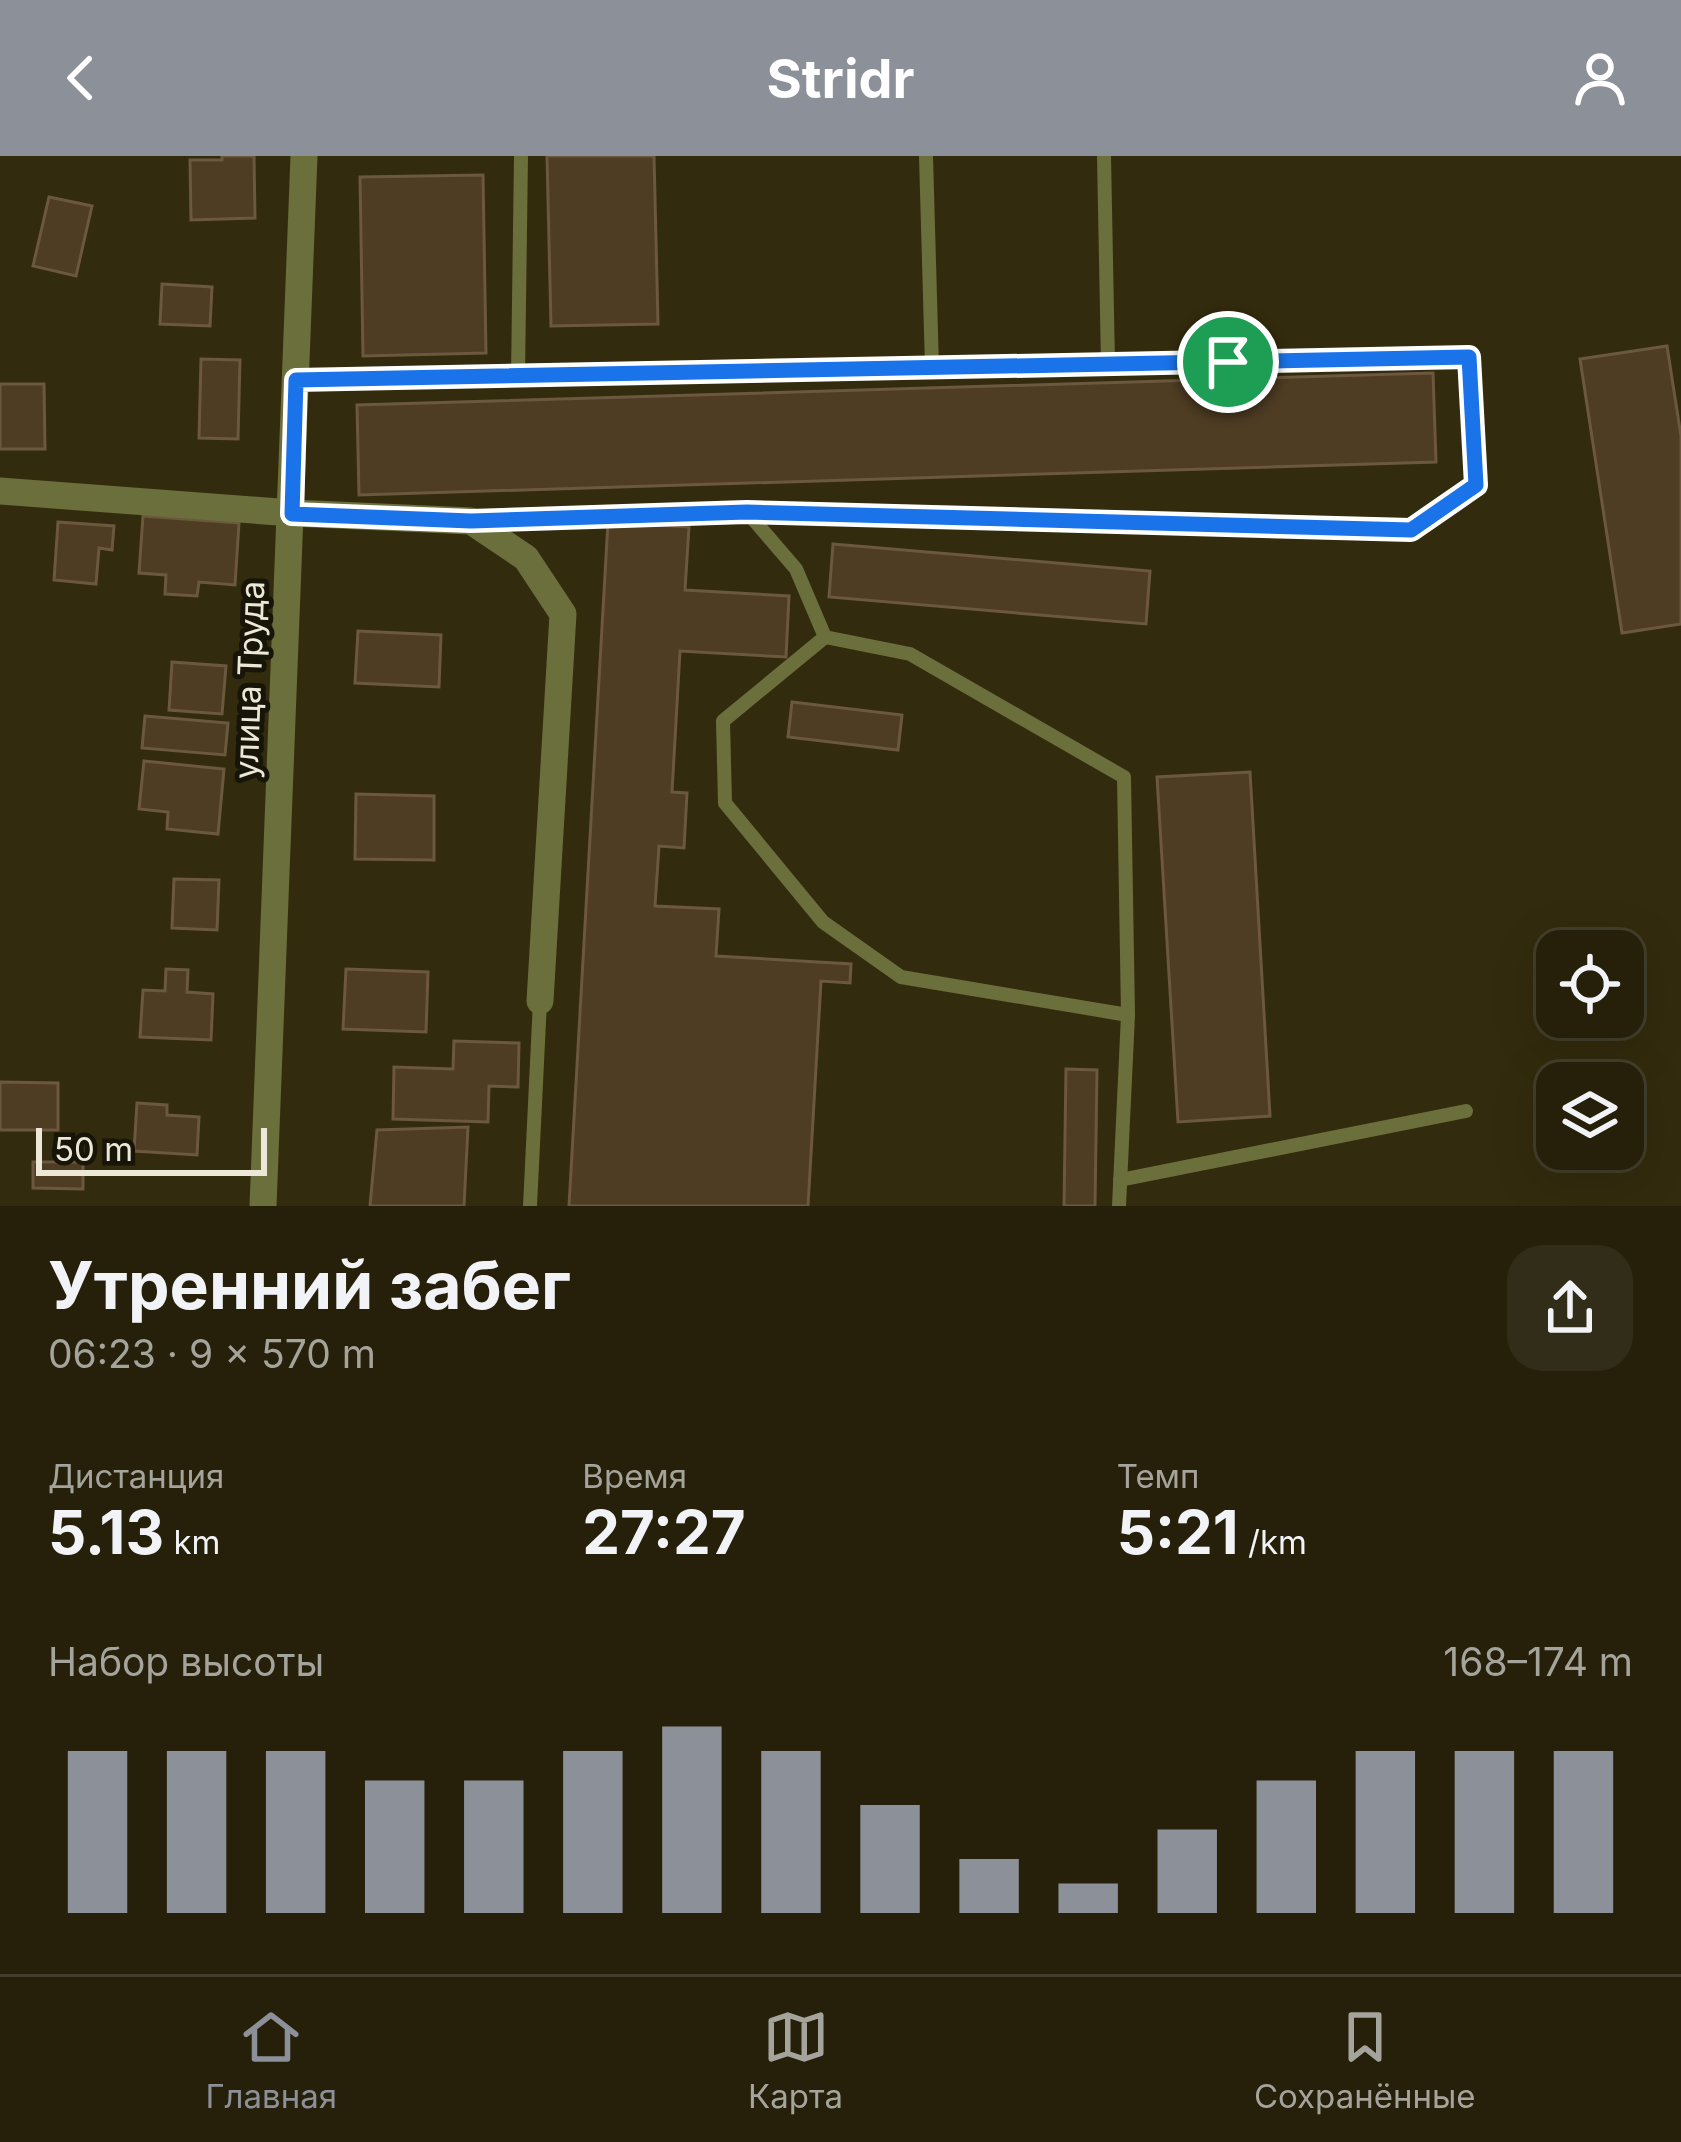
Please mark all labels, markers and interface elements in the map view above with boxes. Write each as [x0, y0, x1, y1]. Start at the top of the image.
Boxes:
icon: back [48, 45, 114, 111]
icon: person [1567, 45, 1633, 111]
text: Stridr [766, 46, 915, 111]
pin [1177, 311, 1279, 413]
icon: arrive [1195, 329, 1261, 395]
street label: улица Труда [226, 580, 272, 780]
map controls [1536, 930, 1644, 1170]
button: locate [1536, 930, 1644, 1038]
button: layers [1536, 1062, 1644, 1170]
scale bar [36, 1122, 267, 1175]
text: 50 m [54, 1129, 133, 1169]
text: Утренний забег [48, 1245, 571, 1325]
button: share [1507, 1245, 1633, 1371]
text: 06:23 · 9 × 570 m [48, 1330, 376, 1377]
text: Дистанция [48, 1456, 224, 1496]
text: Время [582, 1456, 687, 1496]
text: Темп [1117, 1456, 1199, 1496]
text: 5.13 [48, 1496, 164, 1568]
text: 27:27 [582, 1496, 746, 1568]
text: 5:21 [1117, 1496, 1239, 1568]
text: km [164, 1522, 221, 1562]
text: /km [1239, 1522, 1307, 1562]
text: Набор высоты [48, 1638, 324, 1685]
text: 168–174 m [1443, 1638, 1633, 1685]
tab: Главная [206, 2004, 337, 2116]
tab: Карта [748, 2004, 843, 2116]
tab: Сохранённые [1254, 2004, 1475, 2116]

